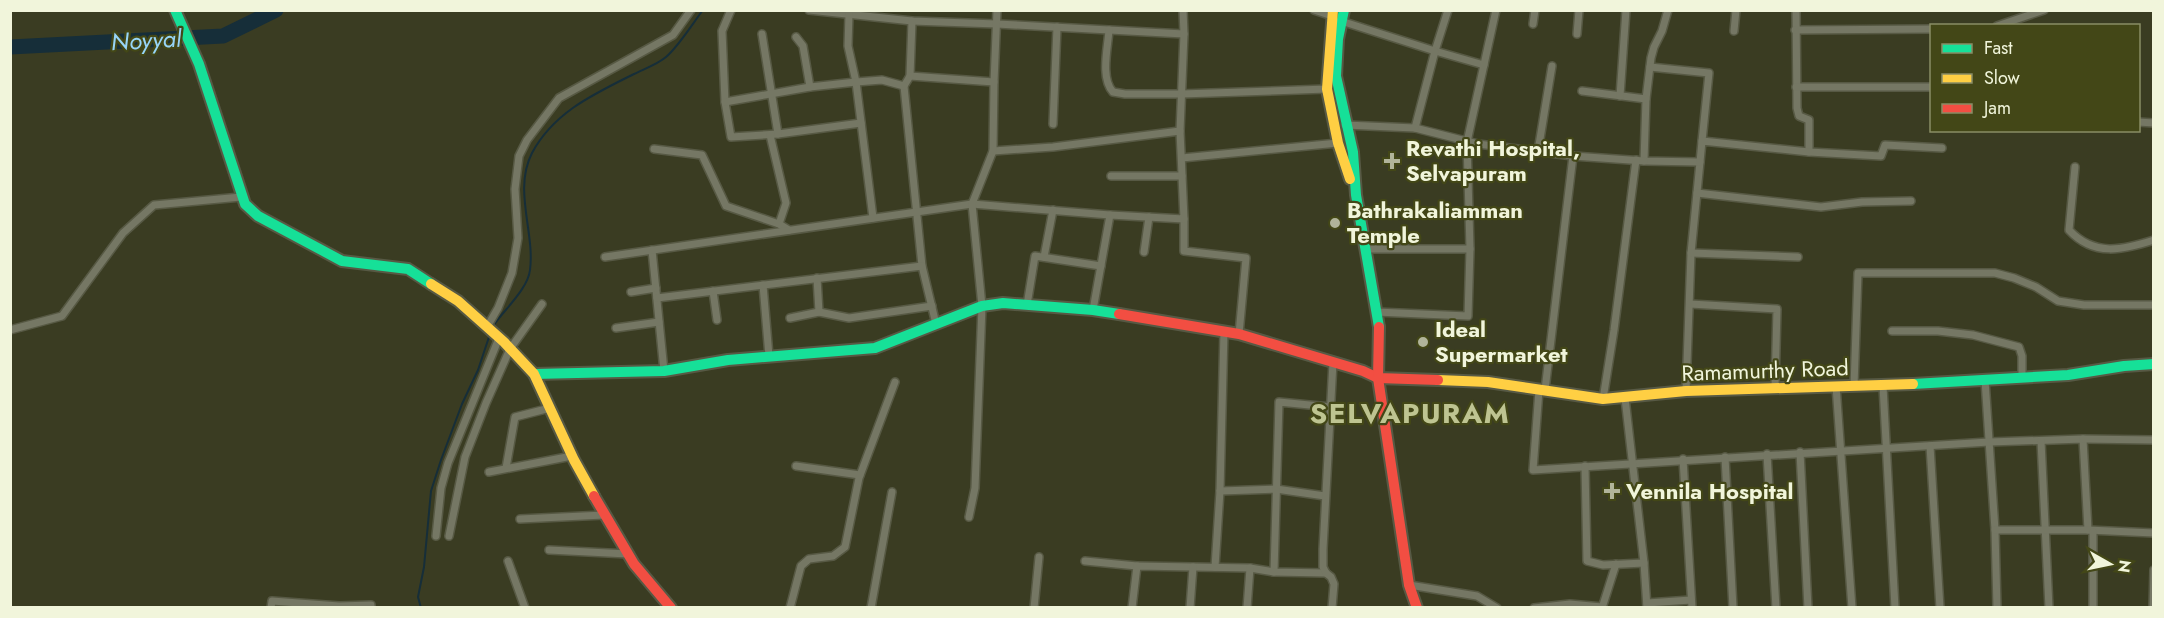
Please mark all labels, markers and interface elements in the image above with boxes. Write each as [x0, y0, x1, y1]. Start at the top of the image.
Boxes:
water label: Noyyal [110, 21, 184, 59]
legend [1930, 24, 2140, 132]
text: Fast [1984, 35, 2013, 61]
text: Slow [1984, 65, 2021, 91]
text: Jam [1982, 95, 2011, 121]
place label: Revathi Hospital, Selvapuram [1406, 132, 1580, 189]
marker: Revathi Hospital, Selvapuram [1383, 152, 1401, 170]
place label: Bathrakaliamman Temple [1347, 194, 1523, 251]
marker: Bathrakaliamman Temple [1328, 216, 1342, 230]
place label: Ideal Supermarket [1435, 313, 1568, 370]
marker: Ideal Supermarket [1416, 335, 1430, 349]
street label: Ramamurthy Road [1681, 351, 1849, 389]
district label: SELVAPURAM [1310, 393, 1510, 434]
place label: Vennila Hospital [1625, 475, 1794, 507]
marker: Vennila Hospital [1603, 482, 1621, 500]
north arrow [2080, 534, 2140, 594]
text: N [2112, 558, 2137, 574]

